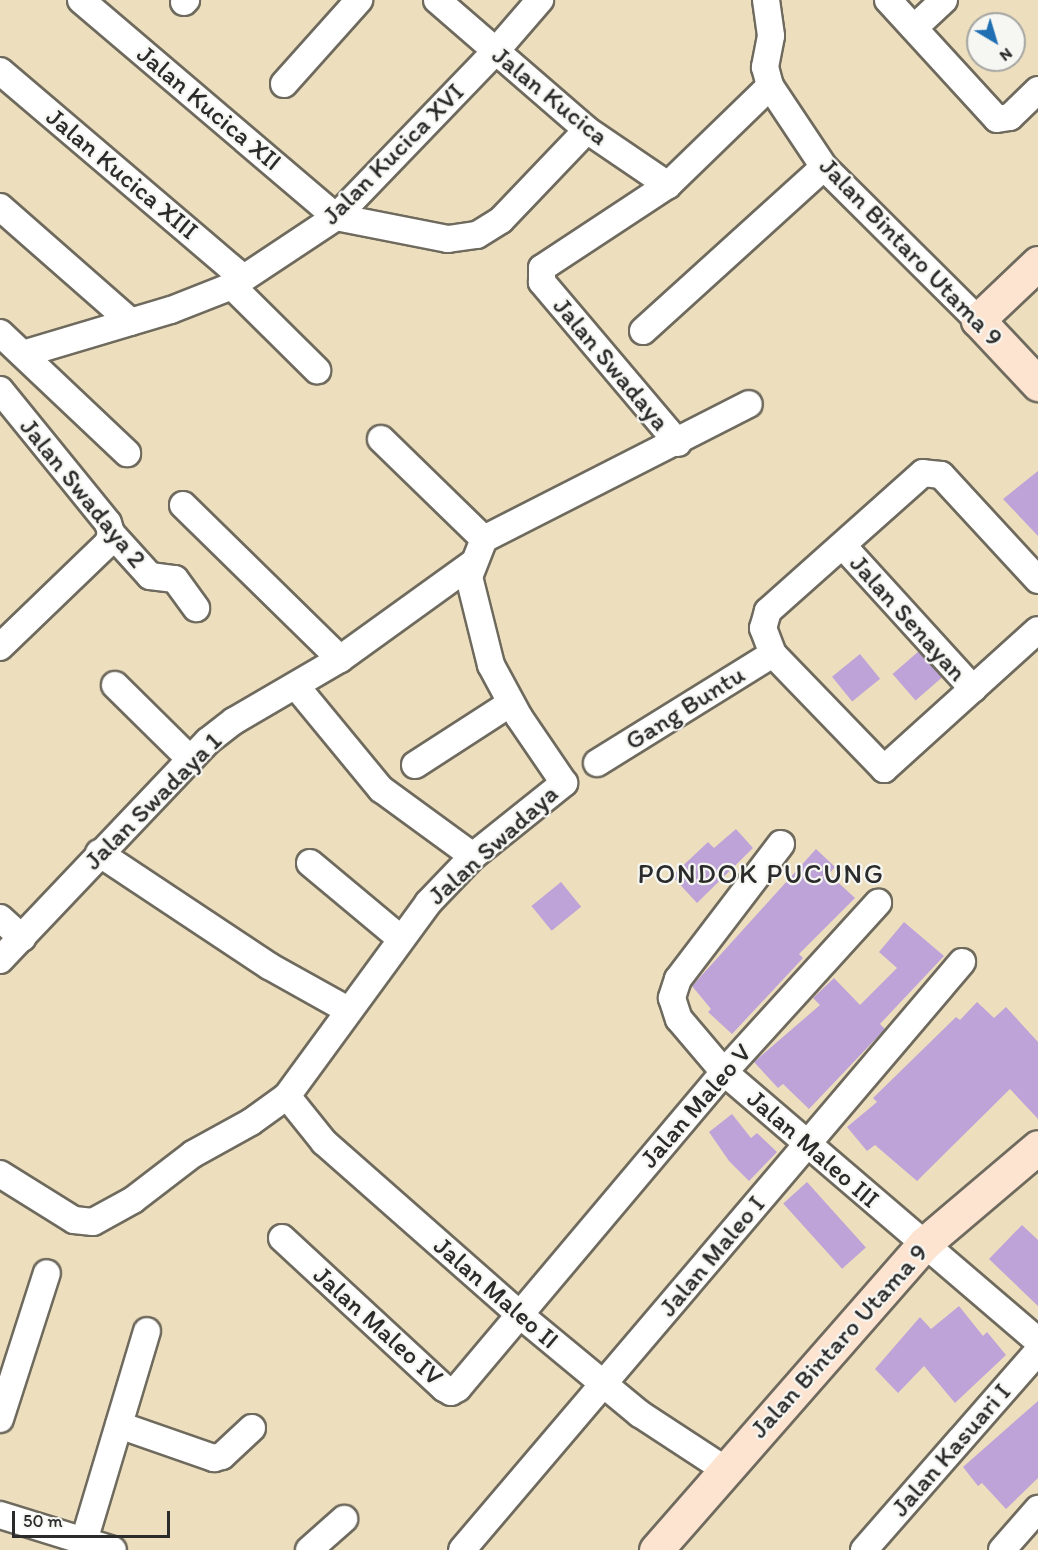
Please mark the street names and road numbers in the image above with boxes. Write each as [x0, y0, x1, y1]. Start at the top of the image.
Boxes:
street label: Jalan Kucica XII [130, 38, 288, 178]
street label: Jalan Kucica [486, 40, 614, 152]
street label: Jalan Kucica XVI [316, 77, 470, 231]
street label: Jalan Kucica XIII [40, 101, 204, 247]
street label: Jalan Bintaro Utama 9 [813, 151, 1009, 353]
street label: Jalan Swadaya [546, 291, 676, 437]
street label: Jalan Swadaya 2 [13, 412, 153, 574]
street label: Jalan Senayan [843, 548, 973, 688]
street label: Gang Buntu [619, 659, 751, 757]
street label: Jalan Swadaya 1 [78, 726, 228, 876]
street label: Jalan Swadaya [422, 779, 564, 911]
street label: Jalan Maleo V [634, 1038, 758, 1174]
street label: Jalan Maleo III [741, 1083, 885, 1215]
street label: Jalan Maleo I [652, 1189, 772, 1323]
street label: Jalan Maleo II [427, 1230, 565, 1356]
street label: Jalan Bintaro Utama 9 [744, 1238, 934, 1444]
street label: Jalan Maleo IV [307, 1260, 449, 1392]
street label: Jalan Kasuari I [884, 1377, 1018, 1523]

